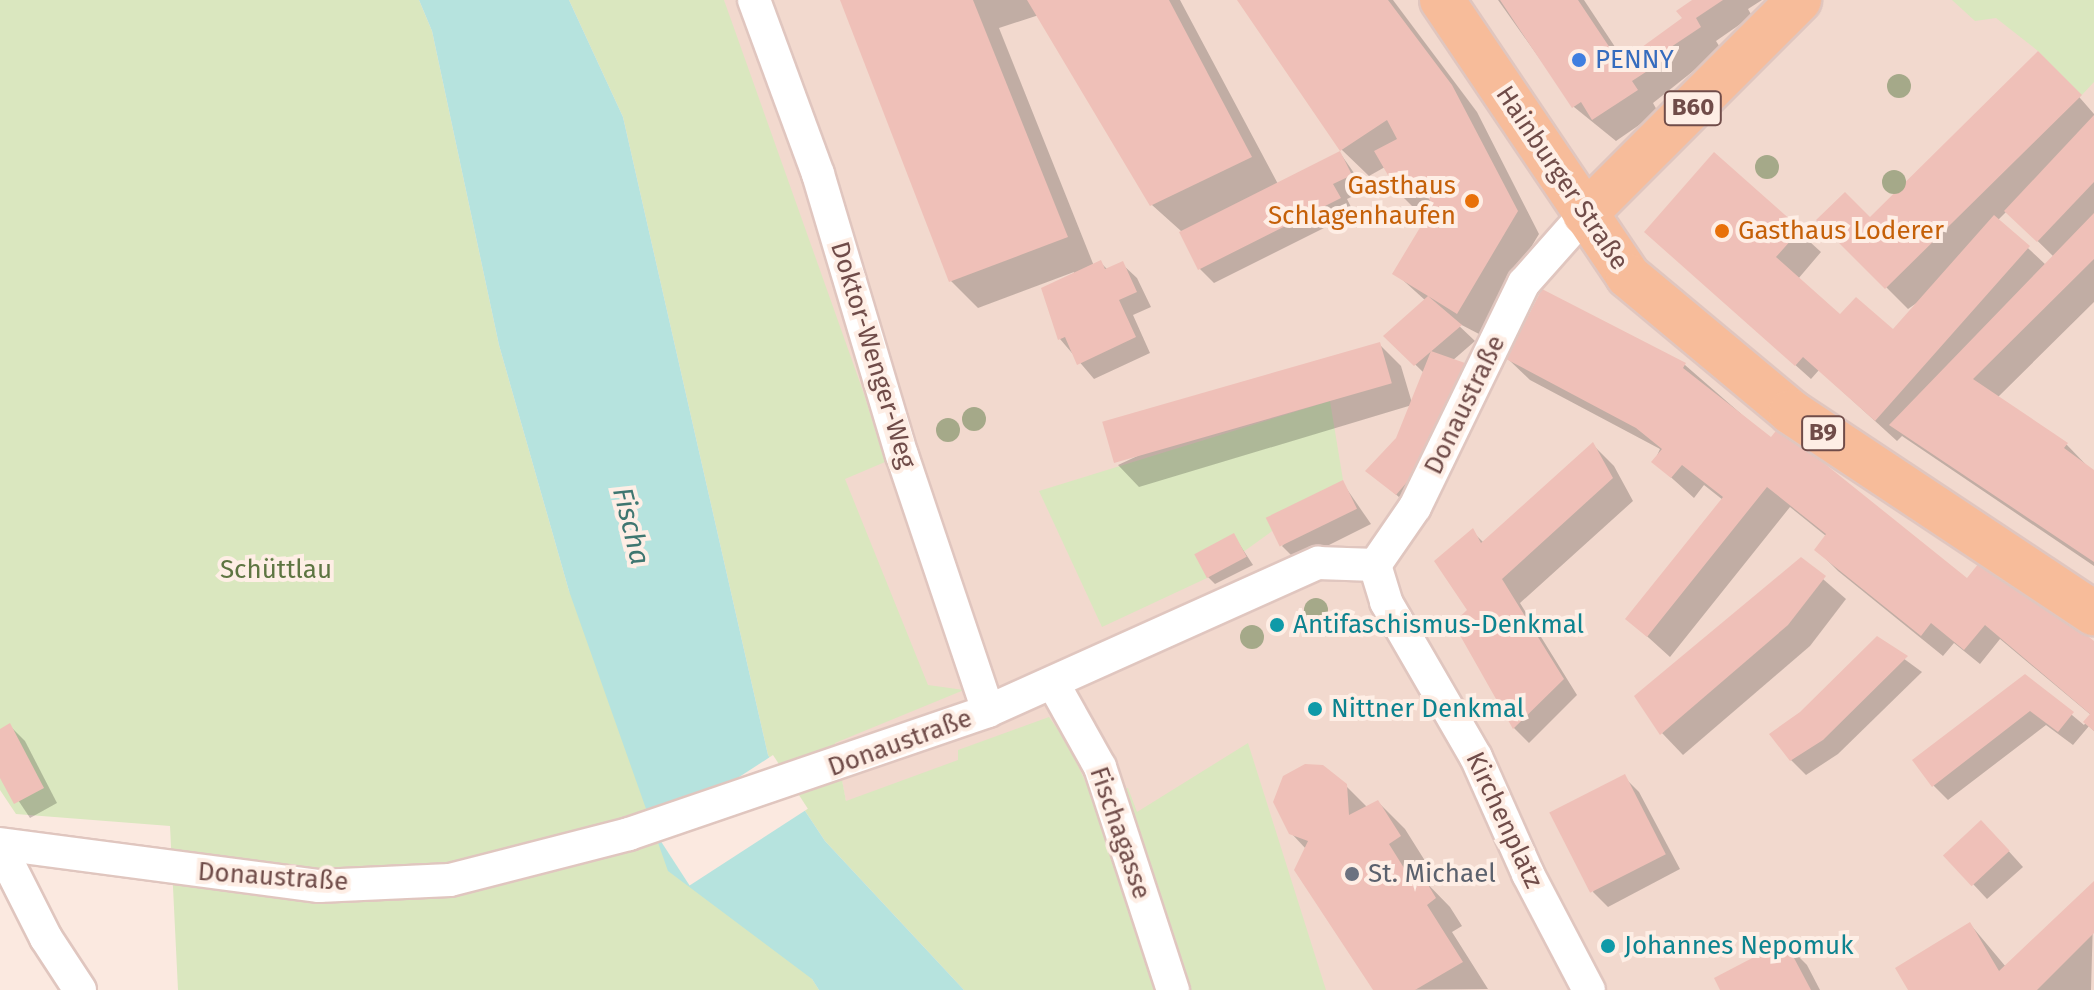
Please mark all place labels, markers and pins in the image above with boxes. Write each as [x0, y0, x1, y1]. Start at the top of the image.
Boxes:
place label: PENNY [1595, 44, 1674, 76]
marker: PENNY [1570, 51, 1588, 69]
place label: Gasthaus Schlagenhaufen [1268, 170, 1456, 232]
marker: Gasthaus Schlagenhaufen [1463, 192, 1481, 210]
place label: Gasthaus Loderer [1738, 215, 1944, 247]
marker: Gasthaus Loderer [1713, 222, 1731, 240]
place label: Antifaschismus-Denkmal [1293, 609, 1584, 641]
marker: Antifaschismus-Denkmal [1268, 616, 1286, 634]
place label: Nittner Denkmal [1331, 693, 1524, 725]
marker: Nittner Denkmal [1306, 700, 1324, 718]
place label: St. Michael [1368, 858, 1496, 890]
marker: St. Michael [1343, 865, 1361, 883]
place label: Johannes Nepomuk [1624, 930, 1853, 962]
marker: Johannes Nepomuk [1599, 937, 1617, 955]

